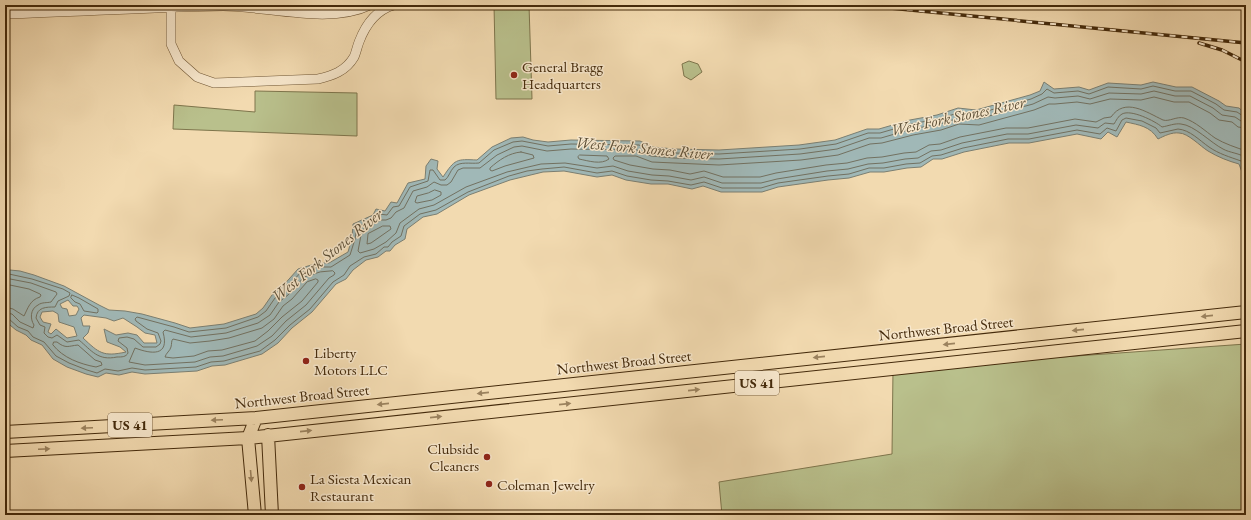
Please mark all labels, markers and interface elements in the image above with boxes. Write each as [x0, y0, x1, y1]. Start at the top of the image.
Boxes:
place label: General Bragg Headquarters [522, 57, 603, 93]
marker: General Bragg Headquarters [509, 70, 519, 80]
water label: West Fork Stones River [889, 91, 1028, 141]
water label: West Fork Stones River [575, 132, 714, 165]
water label: West Fork Stones River [267, 203, 388, 306]
street label: Northwest Broad Street [878, 311, 1014, 345]
one-way arrow [1201, 313, 1213, 319]
one-way arrow [1072, 327, 1084, 333]
one-way arrow [943, 340, 955, 347]
place label: Liberty Motors LLC [314, 343, 388, 379]
street label: Northwest Broad Street [556, 345, 692, 379]
one-way arrow [813, 354, 825, 361]
marker: Liberty Motors LLC [301, 356, 311, 366]
road number: US 41 [735, 371, 779, 395]
street label: Northwest Broad Street [234, 379, 370, 413]
one-way arrow [688, 387, 700, 393]
one-way arrow [477, 390, 489, 397]
one-way arrow [559, 400, 571, 407]
one-way arrow [377, 401, 389, 407]
road number: US 41 [108, 413, 152, 437]
one-way arrow [430, 414, 442, 421]
one-way arrow [210, 417, 223, 423]
one-way arrow [81, 424, 93, 431]
one-way arrow [300, 428, 312, 434]
place label: Clubside Cleaners [427, 439, 479, 475]
one-way arrow [38, 445, 50, 452]
marker: Clubside Cleaners [482, 452, 492, 462]
place label: La Siesta Mexican Restaurant [310, 469, 412, 505]
one-way arrow [248, 470, 254, 482]
place label: Coleman Jewelry [497, 475, 595, 494]
marker: Coleman Jewelry [484, 479, 494, 489]
marker: La Siesta Mexican Restaurant [297, 482, 307, 492]

